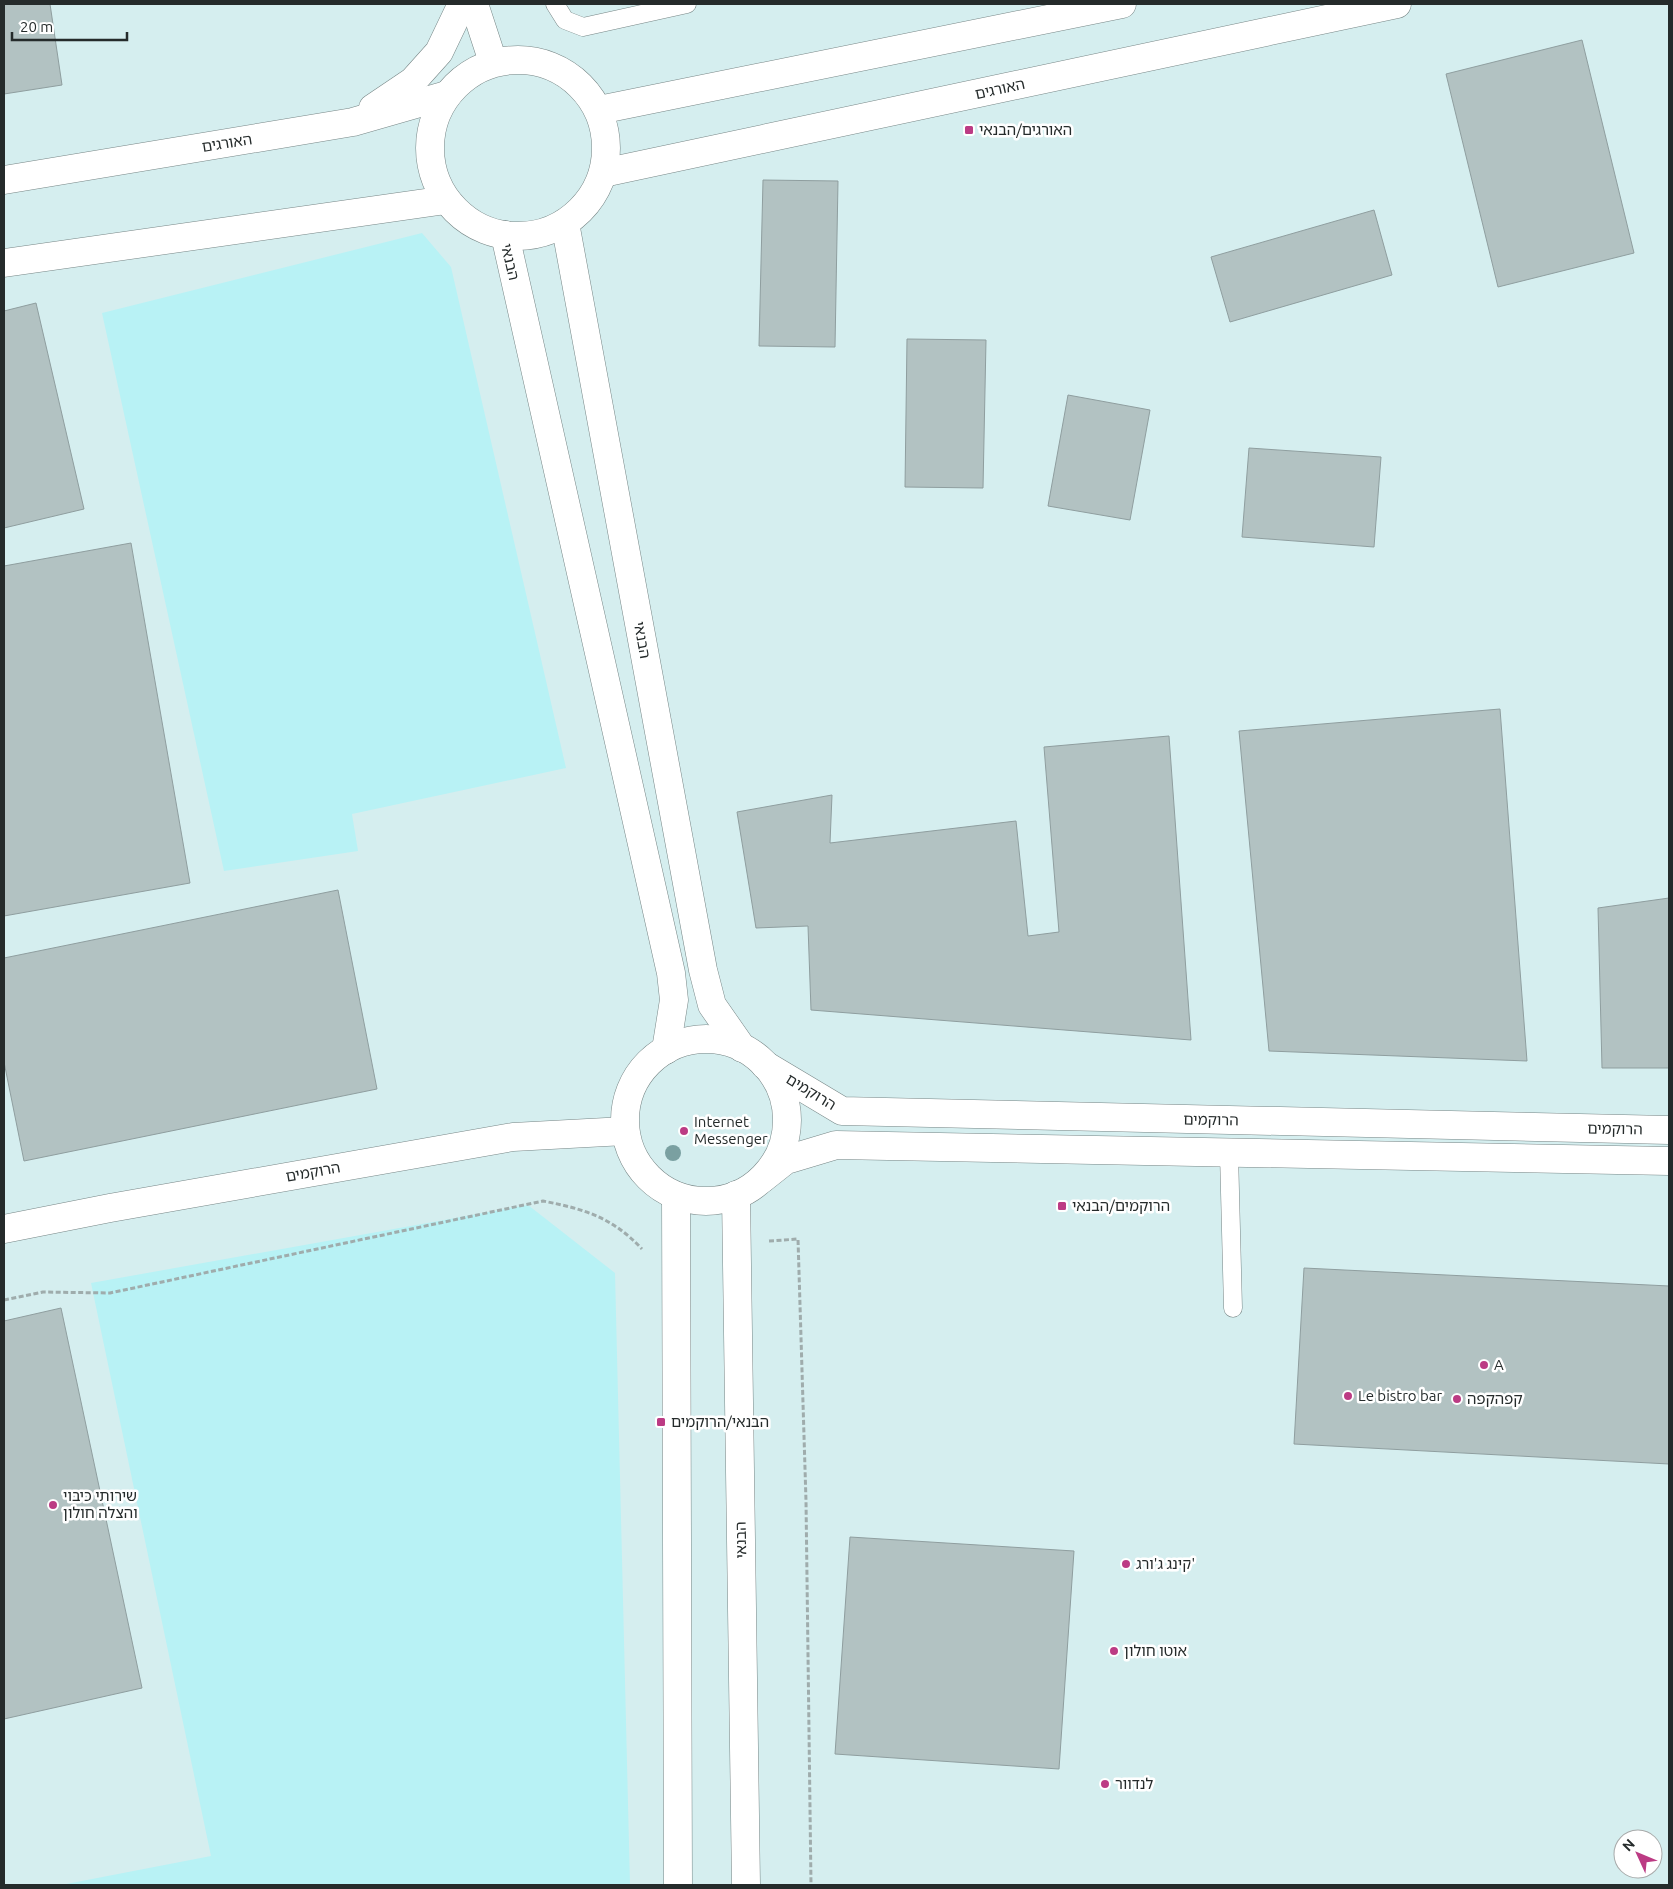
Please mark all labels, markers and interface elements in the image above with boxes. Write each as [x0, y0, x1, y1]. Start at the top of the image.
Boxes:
scale bar [12, 10, 128, 42]
text: 20 m [20, 18, 53, 35]
street label: האורגים [973, 75, 1026, 102]
place label: האורגים/הבנאי [979, 121, 1072, 138]
marker: האורגים/הבנאי [963, 124, 975, 136]
street label: האורגים [201, 130, 253, 155]
street label: הבנאי [498, 242, 523, 282]
street label: הבנאי [631, 620, 654, 660]
street label: הרוקמים [783, 1070, 839, 1113]
street label: הרוקמים [1183, 1111, 1239, 1128]
place label: Internet Messenger [694, 1113, 768, 1147]
street label: הרוקמים [1587, 1120, 1643, 1137]
marker: Internet Messenger [678, 1125, 690, 1137]
street label: הרוקמים [284, 1158, 342, 1185]
place label: הרוקמים/הבנאי [1072, 1197, 1170, 1214]
marker: הרוקמים/הבנאי [1056, 1200, 1068, 1212]
place label: A [1494, 1356, 1504, 1373]
marker: A [1478, 1359, 1490, 1371]
place label: Le bistro bar [1358, 1387, 1443, 1404]
marker: Le bistro bar [1342, 1390, 1354, 1402]
place label: קפהקפה [1467, 1390, 1523, 1407]
marker: קפהקפה [1451, 1393, 1463, 1405]
place label: הבנאי/הרוקמים [671, 1413, 769, 1430]
marker: הבנאי/הרוקמים [655, 1416, 667, 1428]
place label: שירותי כיבוי והצלה חולון [63, 1487, 138, 1521]
marker: שירותי כיבוי והצלה חולון [47, 1499, 59, 1511]
street label: הבנאי [732, 1521, 749, 1559]
place label: קינג ג'ורג' [1136, 1555, 1195, 1572]
marker: קינג ג'ורג' [1120, 1558, 1132, 1570]
place label: אוטו חולון [1124, 1642, 1187, 1659]
marker: אוטו חולון [1108, 1645, 1120, 1657]
place label: לנדוור [1115, 1775, 1154, 1792]
marker: לנדוור [1099, 1778, 1111, 1790]
north arrow [1613, 1829, 1663, 1879]
text: N [1619, 1836, 1638, 1854]

